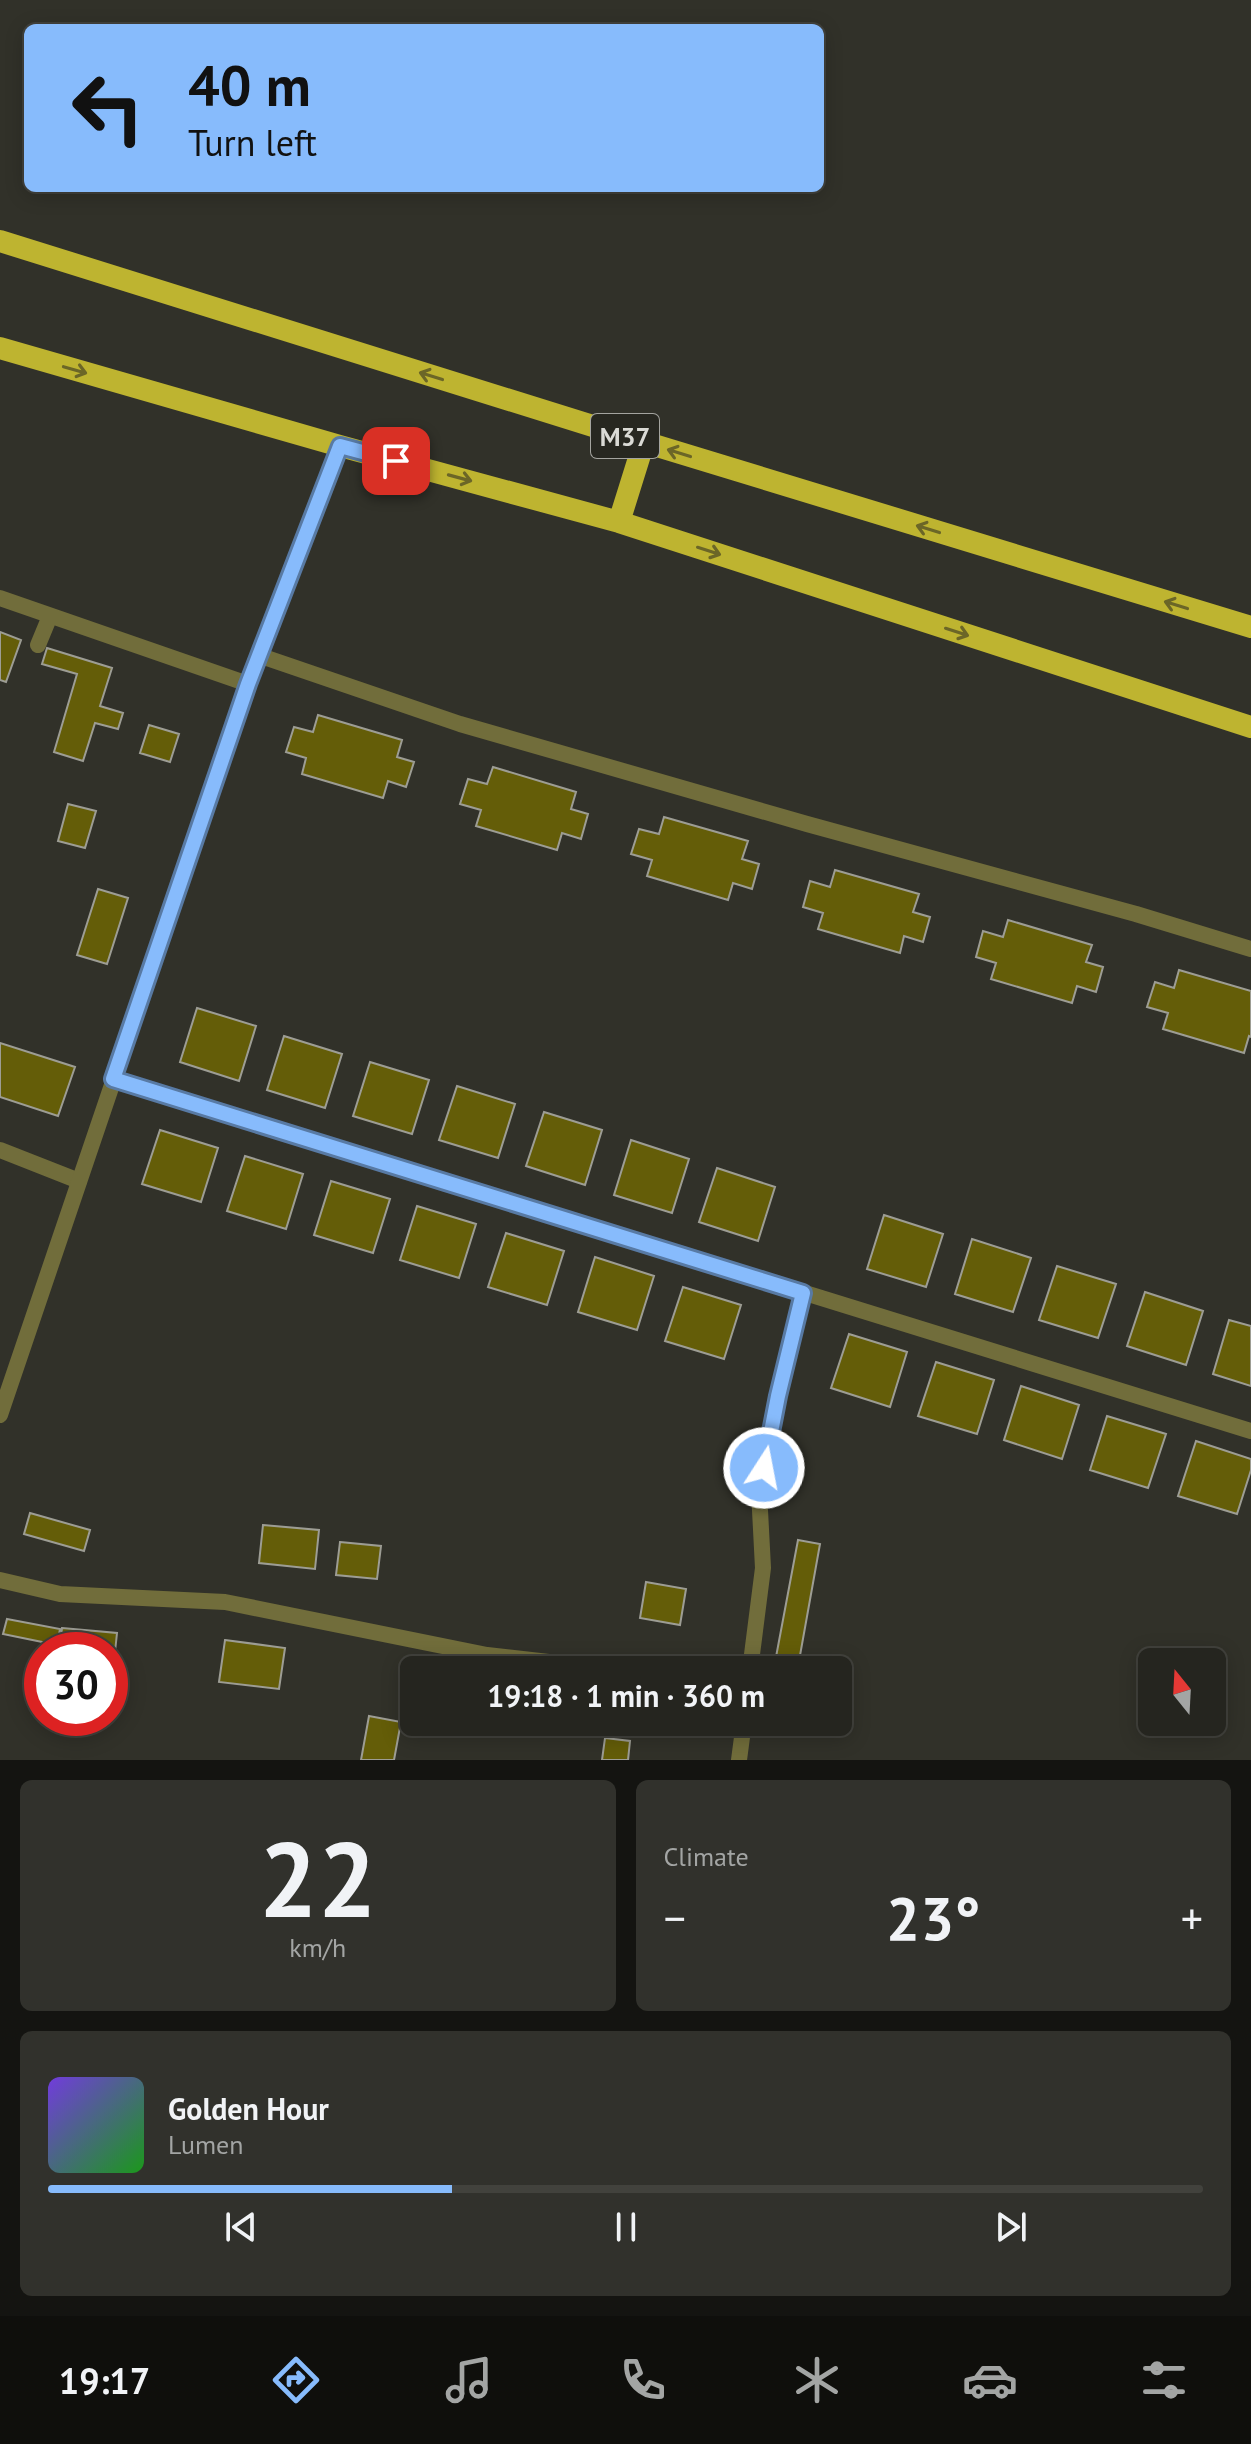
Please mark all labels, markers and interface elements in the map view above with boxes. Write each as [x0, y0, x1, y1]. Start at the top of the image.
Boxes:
text: 40 m [188, 49, 311, 121]
icon: left [56, 56, 160, 160]
text: Turn left [188, 119, 317, 166]
one-way arrow [62, 364, 87, 378]
one-way arrow [418, 367, 443, 382]
road number: M37 [591, 414, 659, 458]
pin [362, 427, 430, 495]
icon: arrive [374, 439, 418, 483]
one-way arrow [667, 445, 692, 459]
one-way arrow [446, 472, 472, 487]
one-way arrow [915, 521, 941, 536]
one-way arrow [697, 545, 722, 560]
one-way arrow [1164, 597, 1190, 612]
one-way arrow [944, 625, 969, 640]
position arrow [722, 1426, 806, 1510]
speed limit sign: 30 [24, 1632, 128, 1736]
north arrow [1138, 1648, 1226, 1736]
map controls [1138, 1648, 1226, 1736]
text: 19:18 · 1 min · 360 m [487, 1676, 765, 1715]
text: 22 [259, 1811, 377, 1946]
text: Climate [664, 1840, 749, 1873]
text: 23° [886, 1879, 980, 1957]
text: − [664, 1889, 686, 1946]
text: + [1181, 1889, 1203, 1946]
text: km/h [289, 1931, 346, 1964]
text: Golden Hour [168, 2089, 329, 2128]
text: Lumen [168, 2128, 243, 2161]
icon: previous [219, 2205, 263, 2249]
icon: pause [604, 2205, 648, 2249]
icon: next [989, 2205, 1033, 2249]
icon: directions [268, 2352, 324, 2408]
icon: music [441, 2352, 497, 2408]
icon: phone [615, 2352, 671, 2408]
icon: climate [789, 2352, 845, 2408]
icon: car [962, 2352, 1018, 2408]
icon: filters [1136, 2352, 1192, 2408]
text: 19:17 [59, 2357, 150, 2404]

